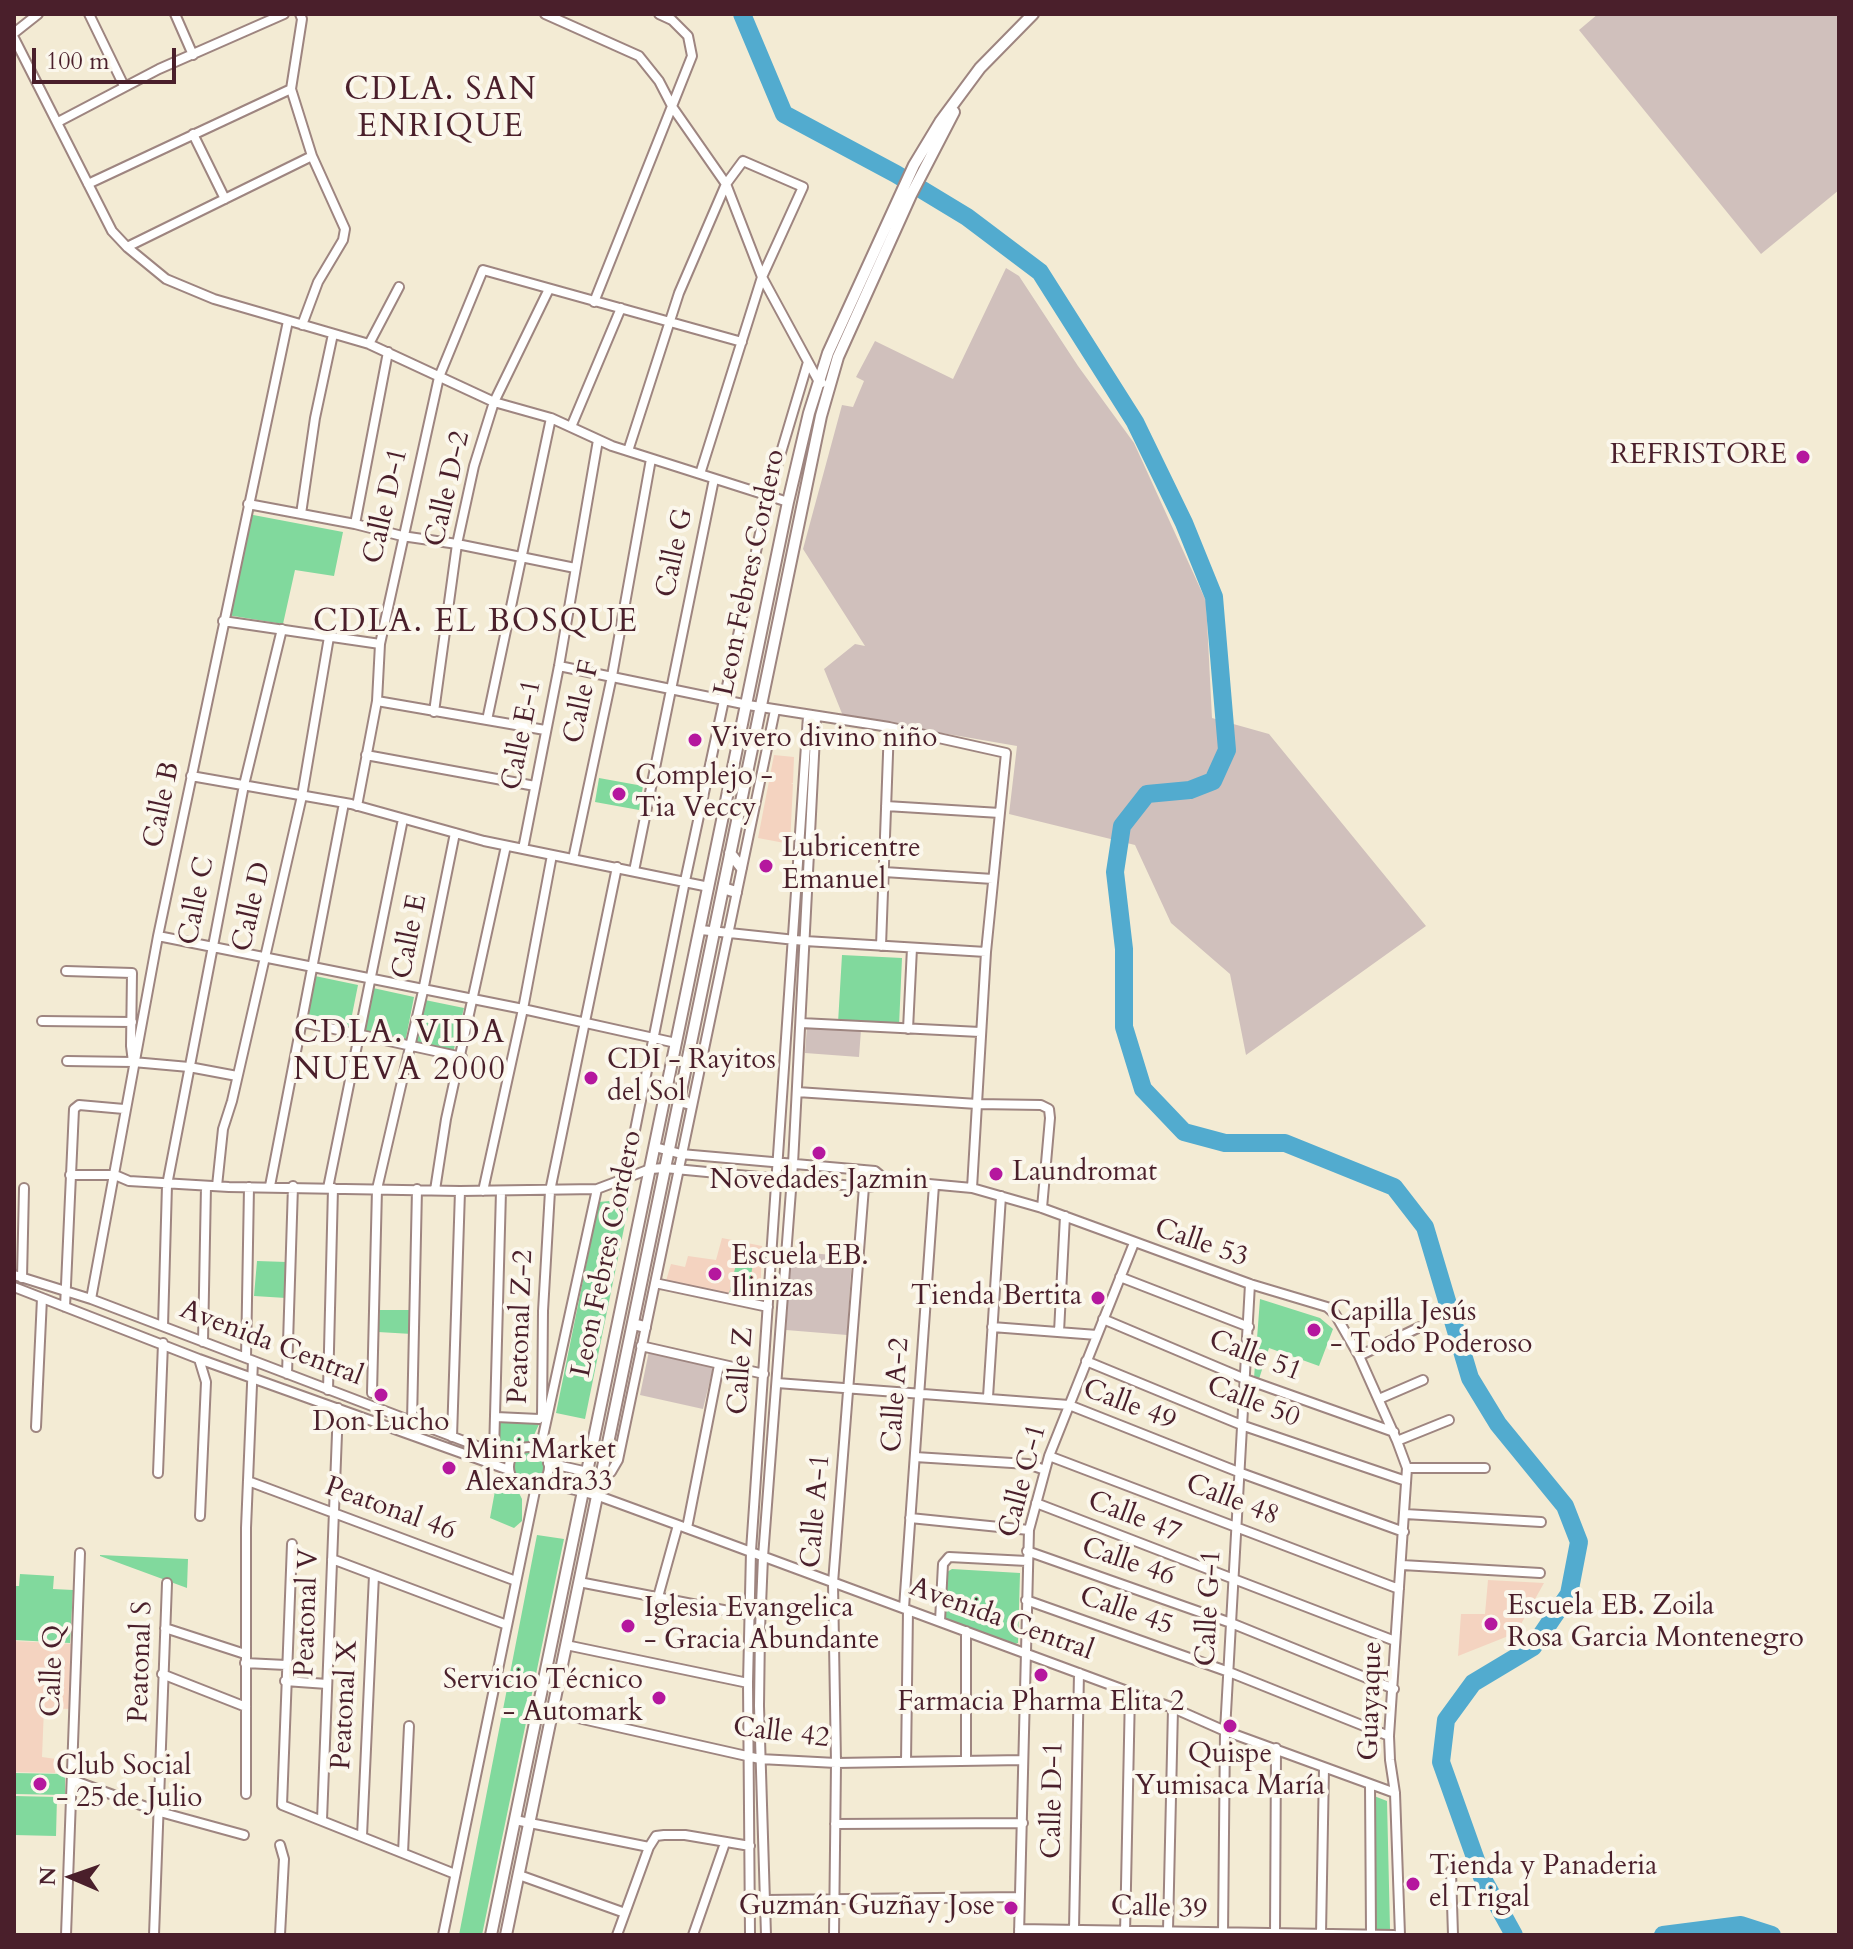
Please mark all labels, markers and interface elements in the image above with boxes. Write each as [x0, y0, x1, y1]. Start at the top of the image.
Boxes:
scale bar [36, 32, 180, 82]
text: 100 m [46, 45, 110, 78]
district label: CDLA. SAN ENRIQUE [344, 73, 538, 148]
street label: Calle D-2 [419, 428, 479, 550]
place label: REFRISTORE [1610, 440, 1787, 474]
street label: Calle D-1 [357, 445, 417, 567]
street label: Leon Febres Cordero [708, 447, 794, 699]
marker: REFRISTORE [1794, 448, 1812, 466]
street label: Calle G [650, 505, 702, 601]
district label: CDLA. EL BOSQUE [313, 605, 639, 643]
street label: Calle F [558, 657, 608, 747]
street label: Calle E-1 [496, 677, 550, 793]
place label: Vivero divino niño [711, 723, 937, 757]
marker: Vivero divino niño [686, 731, 704, 749]
street label: Calle B [138, 759, 188, 851]
place label: Complejo - Tia Veccy [635, 761, 773, 827]
marker: Complejo - Tia Veccy [610, 785, 628, 803]
place label: Lubricentre Emanuel [782, 833, 921, 899]
street label: Calle C [173, 854, 223, 948]
marker: Lubricentre Emanuel [757, 857, 775, 875]
street label: Calle D [226, 859, 280, 955]
street label: Calle E [386, 892, 436, 982]
district label: CDLA. VIDA NUEVA 2000 [293, 1016, 507, 1091]
place label: CDI - Rayitos del Sol [607, 1045, 776, 1111]
marker: CDI - Rayitos del Sol [582, 1069, 600, 1087]
street label: Leon Febres Cordero [565, 1128, 651, 1380]
marker: Novedades Jazmin [810, 1144, 828, 1162]
place label: Laundromat [1012, 1157, 1157, 1191]
place label: Novedades Jazmin [710, 1165, 928, 1199]
marker: Laundromat [987, 1165, 1005, 1183]
street label: Calle 53 [1150, 1212, 1252, 1276]
place label: Escuela EB. Ilinizas [731, 1241, 869, 1307]
street label: Peatonal Z-2 [503, 1249, 541, 1405]
marker: Escuela EB. Ilinizas [706, 1265, 724, 1283]
place label: Tienda Bertita [911, 1281, 1082, 1315]
marker: Tienda Bertita [1089, 1289, 1107, 1307]
street label: Avenida Central [175, 1294, 367, 1394]
place label: Capilla Jesús - Todo Poderoso [1330, 1297, 1532, 1363]
marker: Capilla Jesús - Todo Poderoso [1305, 1321, 1323, 1339]
street label: Calle 51 [1204, 1324, 1306, 1390]
street label: Calle Z [722, 1326, 762, 1416]
street label: Calle A-2 [876, 1337, 918, 1453]
street label: Calle 50 [1202, 1370, 1304, 1436]
street label: Calle 49 [1078, 1373, 1180, 1439]
marker: Don Lucho [372, 1386, 390, 1404]
place label: Don Lucho [313, 1407, 449, 1441]
street label: Calle C-1 [993, 1421, 1055, 1541]
place label: Mini Market Alexandra33 [465, 1435, 616, 1501]
street label: Calle A-1 [795, 1452, 839, 1570]
marker: Mini Market Alexandra33 [440, 1459, 458, 1477]
street label: Calle 48 [1181, 1468, 1283, 1534]
street label: Peatonal 46 [320, 1471, 460, 1549]
street label: Calle 47 [1083, 1485, 1185, 1551]
street label: Calle 46 [1077, 1531, 1179, 1595]
street label: Peatonal V [289, 1548, 327, 1678]
street label: Calle G-1 [1190, 1549, 1230, 1667]
street label: Avenida Central [904, 1571, 1098, 1669]
street label: Calle 45 [1075, 1580, 1177, 1644]
place label: Escuela EB. Zoila Rosa Garcia Montenegro [1507, 1591, 1804, 1657]
place label: Iglesia Evangelica - Gracia Abundante [644, 1593, 879, 1659]
street label: Peatonal S [123, 1600, 161, 1724]
marker: Escuela EB. Zoila Rosa Garcia Montenegro [1482, 1615, 1500, 1633]
marker: Iglesia Evangelica - Gracia Abundante [619, 1617, 637, 1635]
street label: Calle Q [36, 1624, 72, 1718]
street label: Peatonal X [326, 1639, 366, 1771]
street label: Guayaque [1353, 1641, 1391, 1761]
place label: Servicio Técnico - Automark [443, 1665, 643, 1731]
marker: Farmacia Pharma Elita 2 [1032, 1666, 1050, 1684]
place label: Farmacia Pharma Elita 2 [898, 1687, 1184, 1721]
marker: Servicio Técnico - Automark [650, 1689, 668, 1707]
street label: Calle 42 [731, 1711, 831, 1757]
marker: Quispe Yumisaca María [1221, 1717, 1239, 1735]
place label: Quispe Yumisaca María [1135, 1739, 1325, 1805]
street label: Calle D-1 [1036, 1741, 1072, 1859]
place label: Club Social - 25 de Julio [56, 1751, 202, 1817]
marker: Club Social - 25 de Julio [31, 1775, 49, 1793]
north arrow [32, 1837, 112, 1917]
place label: Tienda y Panaderia el Trigal [1429, 1851, 1657, 1917]
text: N [33, 1866, 63, 1886]
marker: Tienda y Panaderia el Trigal [1404, 1875, 1422, 1893]
place label: Guzmán Guzñay Jose [739, 1891, 995, 1925]
street label: Calle 39 [1110, 1891, 1208, 1927]
marker: Guzmán Guzñay Jose [1002, 1899, 1020, 1917]

